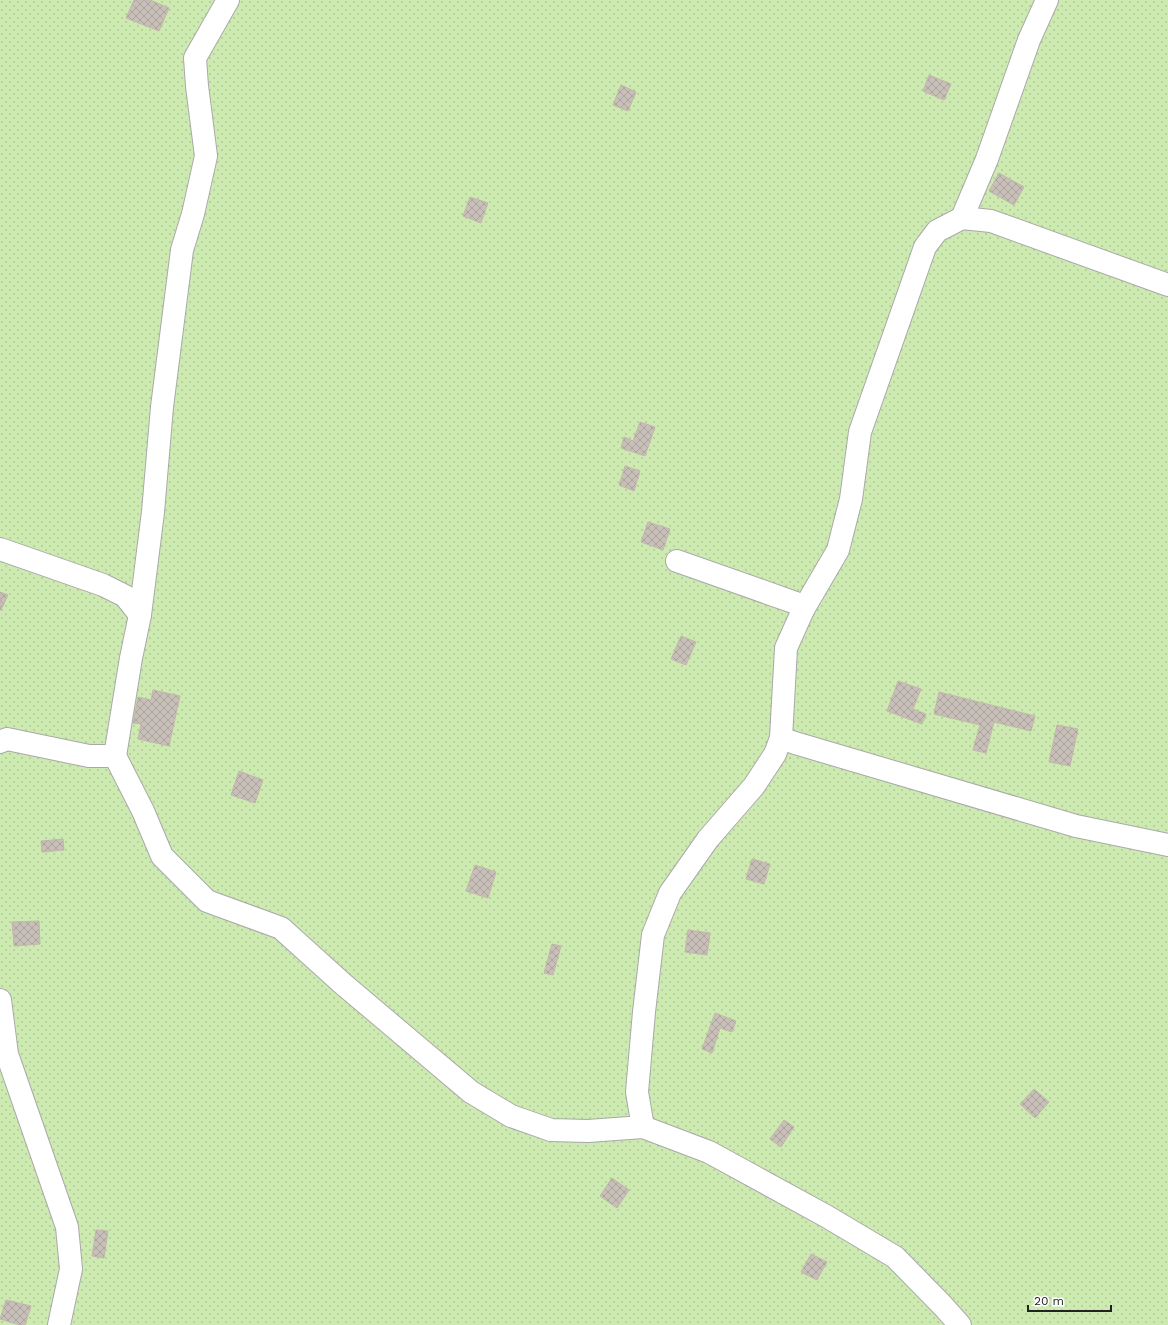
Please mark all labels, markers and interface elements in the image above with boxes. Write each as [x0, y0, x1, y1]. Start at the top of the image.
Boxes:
scale bar [1028, 1287, 1111, 1313]
text: 20 m [1034, 1294, 1064, 1308]

